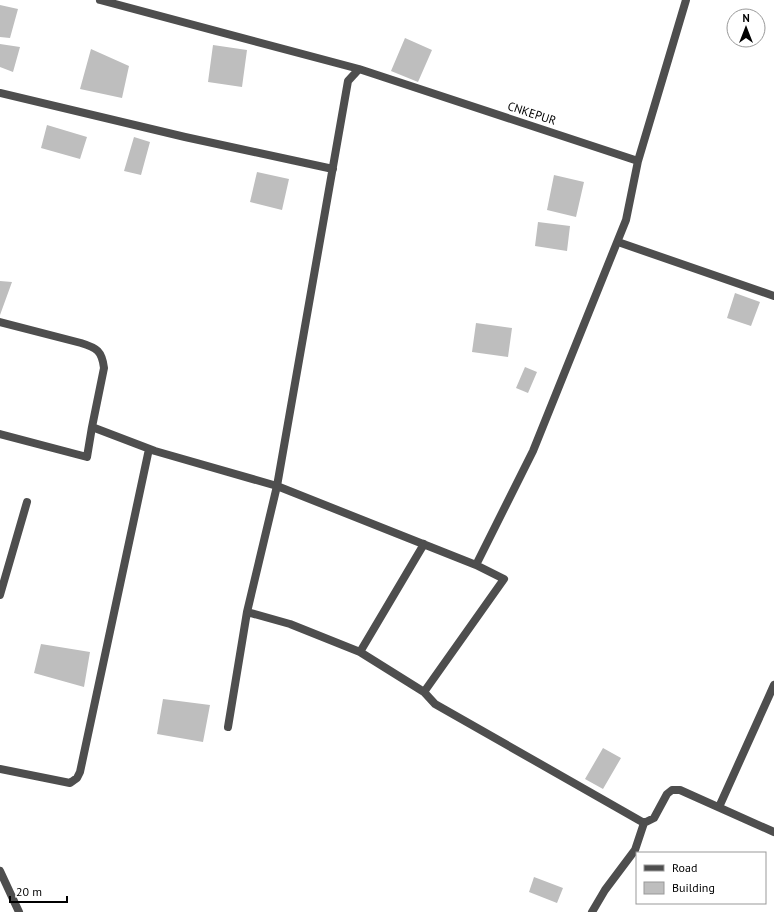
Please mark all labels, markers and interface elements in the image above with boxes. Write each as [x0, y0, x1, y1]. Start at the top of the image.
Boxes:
north arrow [726, 8, 766, 48]
text: N [742, 11, 750, 25]
street label: CNKEPUR [506, 98, 558, 128]
legend [636, 852, 766, 904]
text: Road [672, 860, 697, 875]
scale bar [10, 878, 67, 904]
text: Building [672, 880, 715, 895]
text: 20 m [16, 884, 42, 899]

